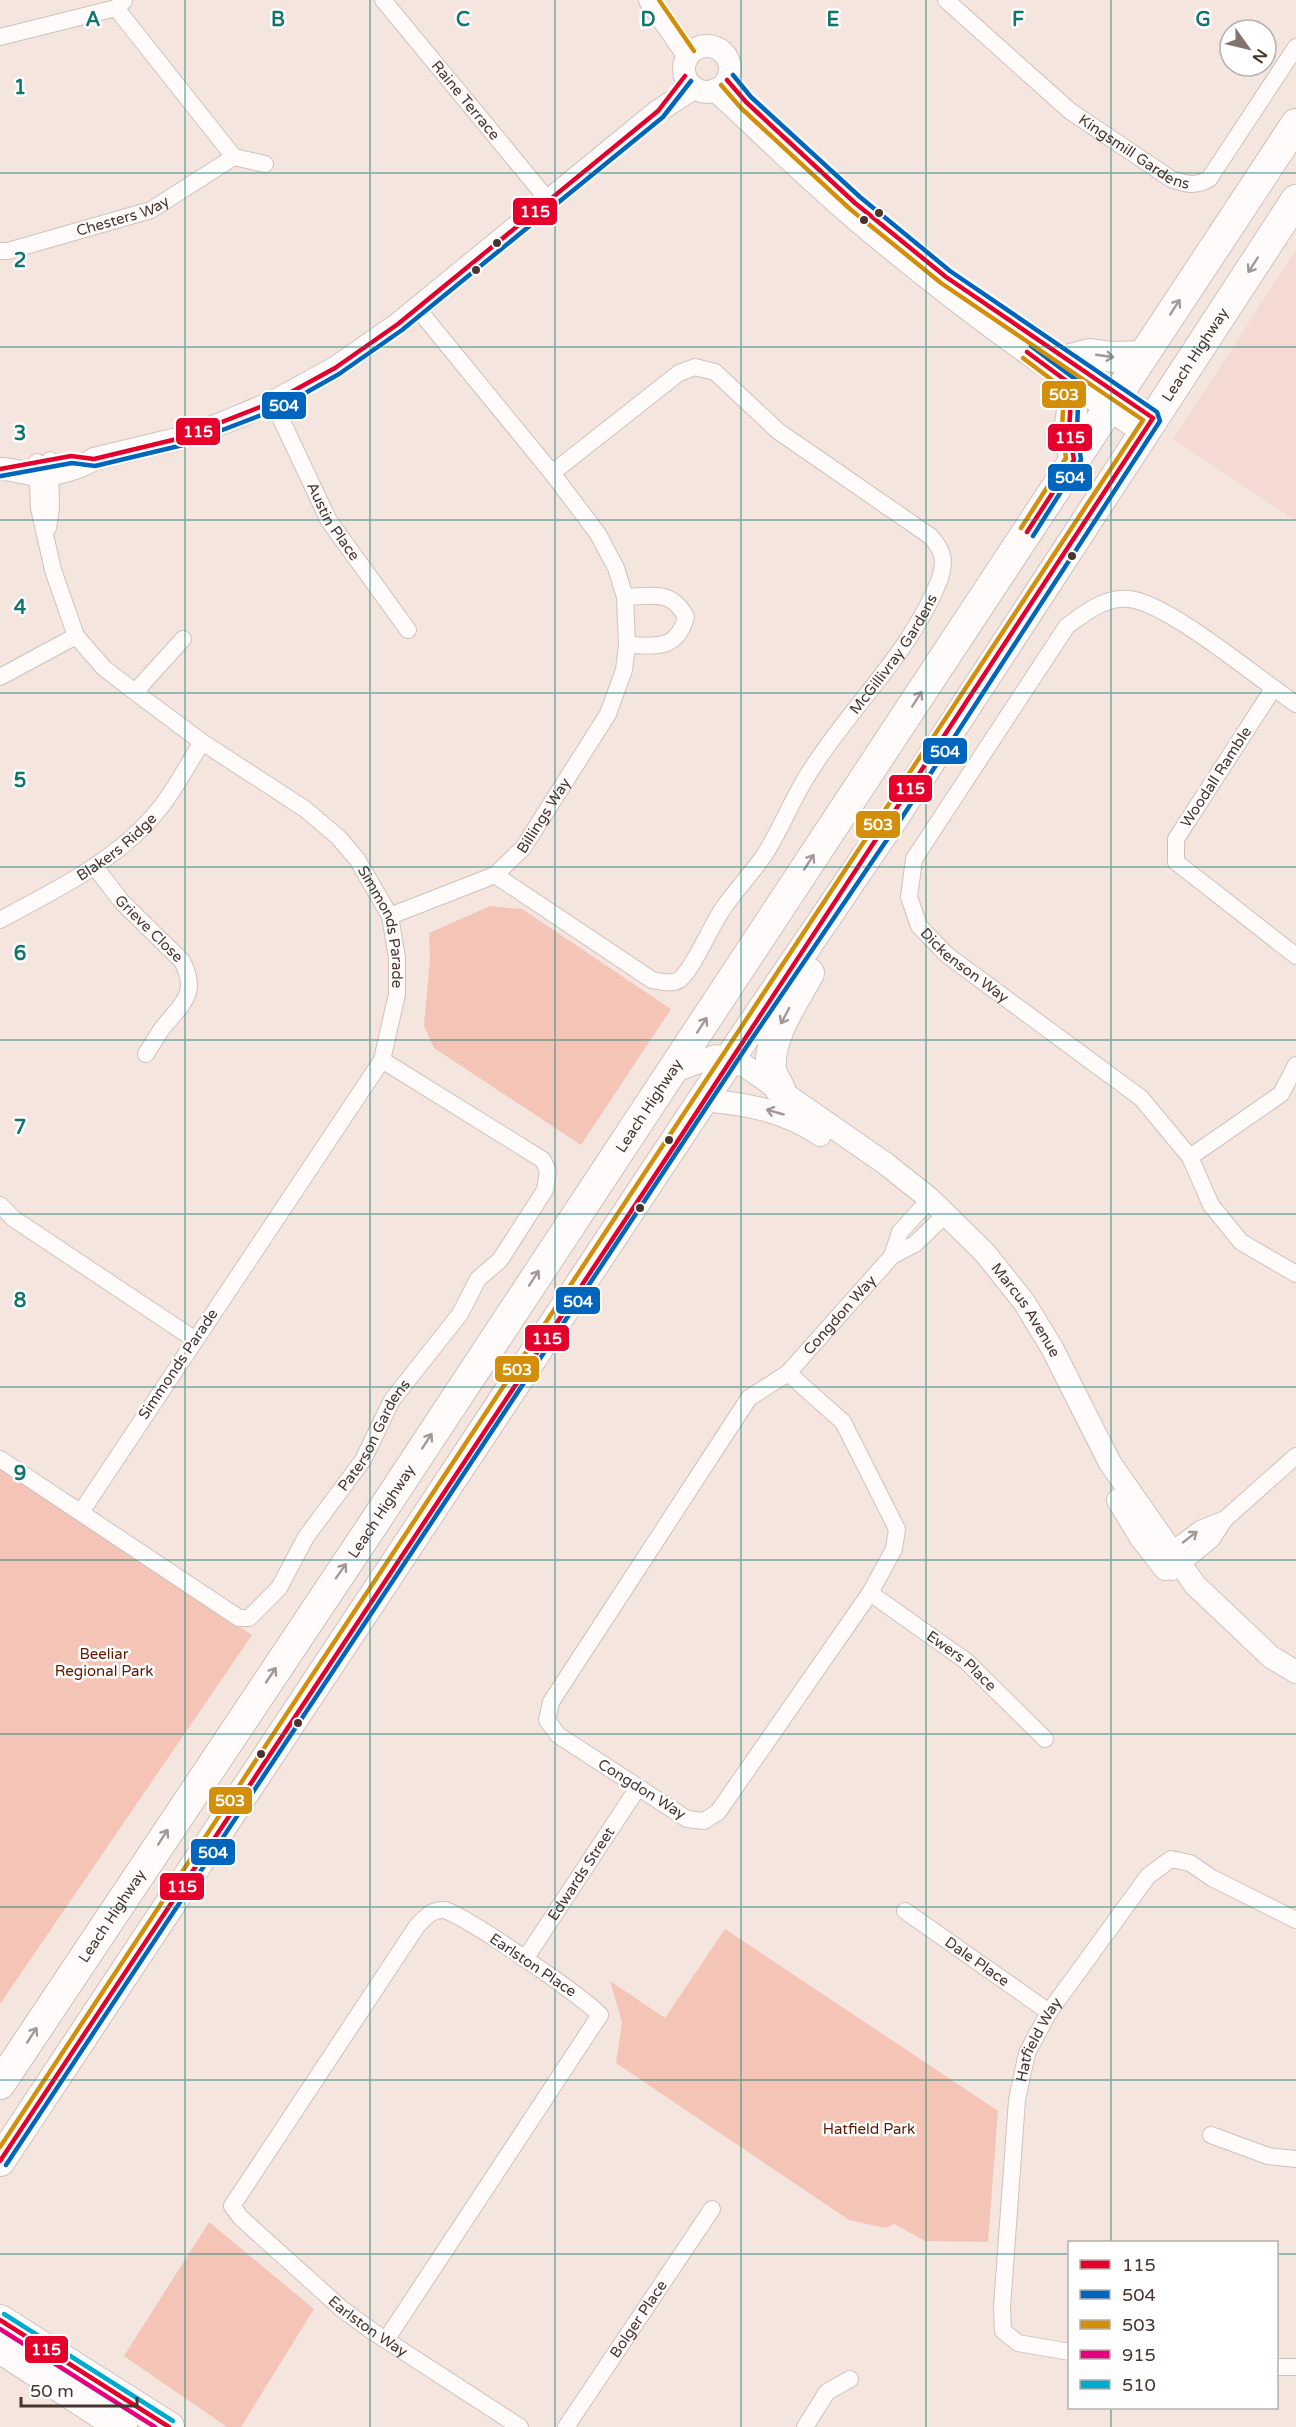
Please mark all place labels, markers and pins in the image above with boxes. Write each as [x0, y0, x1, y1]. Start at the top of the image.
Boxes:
unlabelled marker [873, 207, 885, 219]
unlabelled marker [858, 214, 870, 226]
unlabelled marker [491, 237, 503, 249]
unlabelled marker [470, 264, 482, 276]
unlabelled marker [1066, 550, 1078, 562]
unlabelled marker [663, 1134, 675, 1146]
unlabelled marker [634, 1202, 646, 1214]
unlabelled marker [292, 1717, 304, 1729]
unlabelled marker [255, 1748, 267, 1760]

